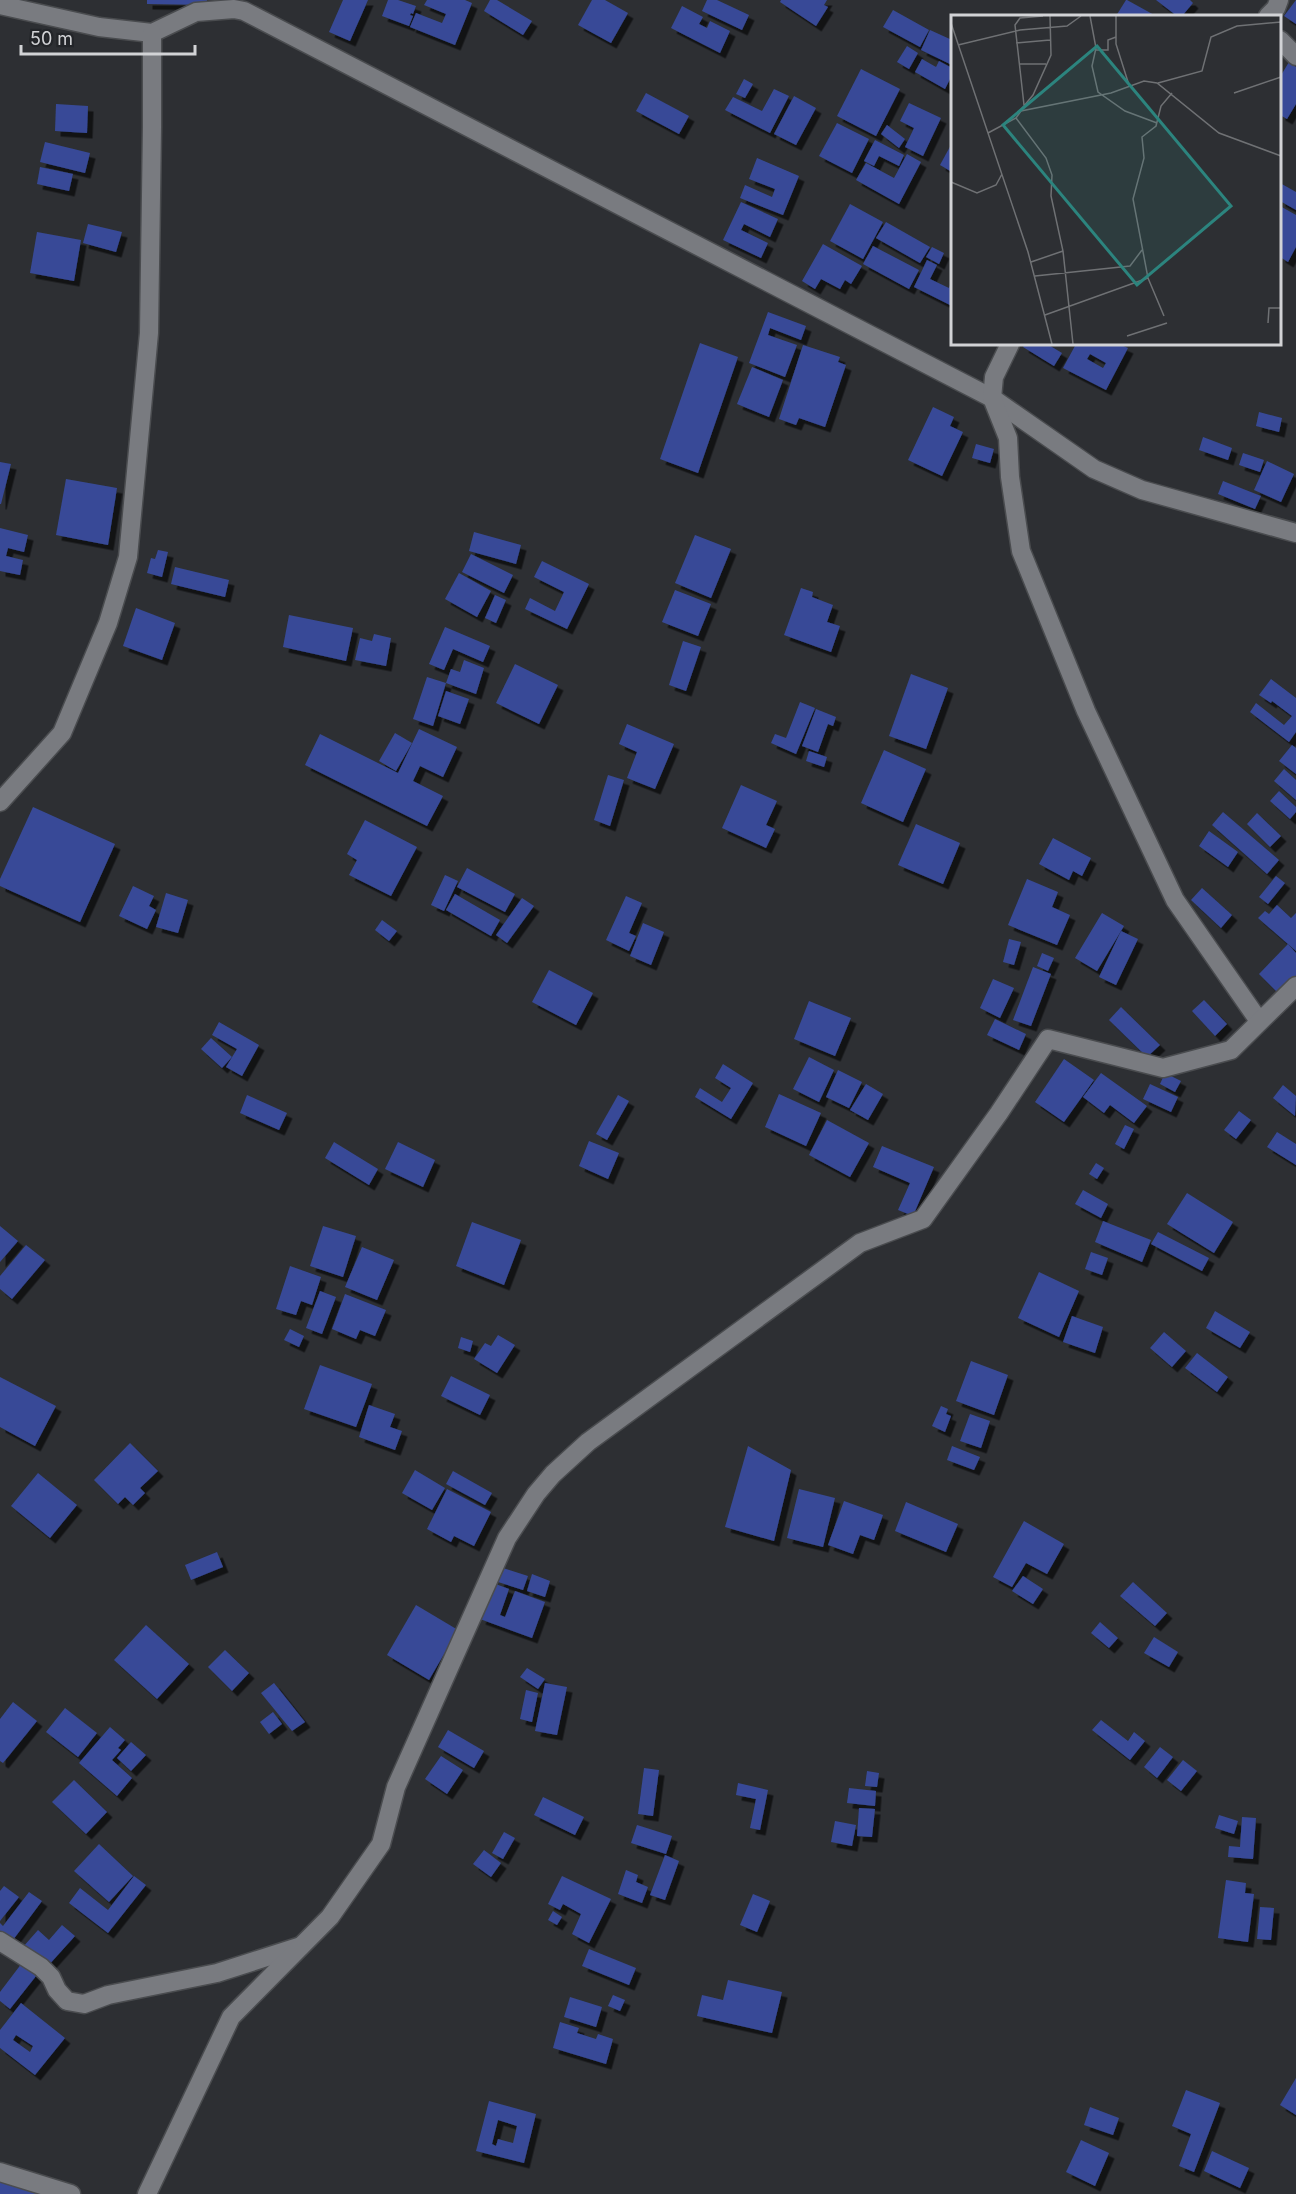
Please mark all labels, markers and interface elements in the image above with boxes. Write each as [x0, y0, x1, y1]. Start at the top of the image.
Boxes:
inset map [951, 15, 1281, 345]
scale bar [21, 18, 195, 56]
text: 50 m [30, 28, 73, 49]

